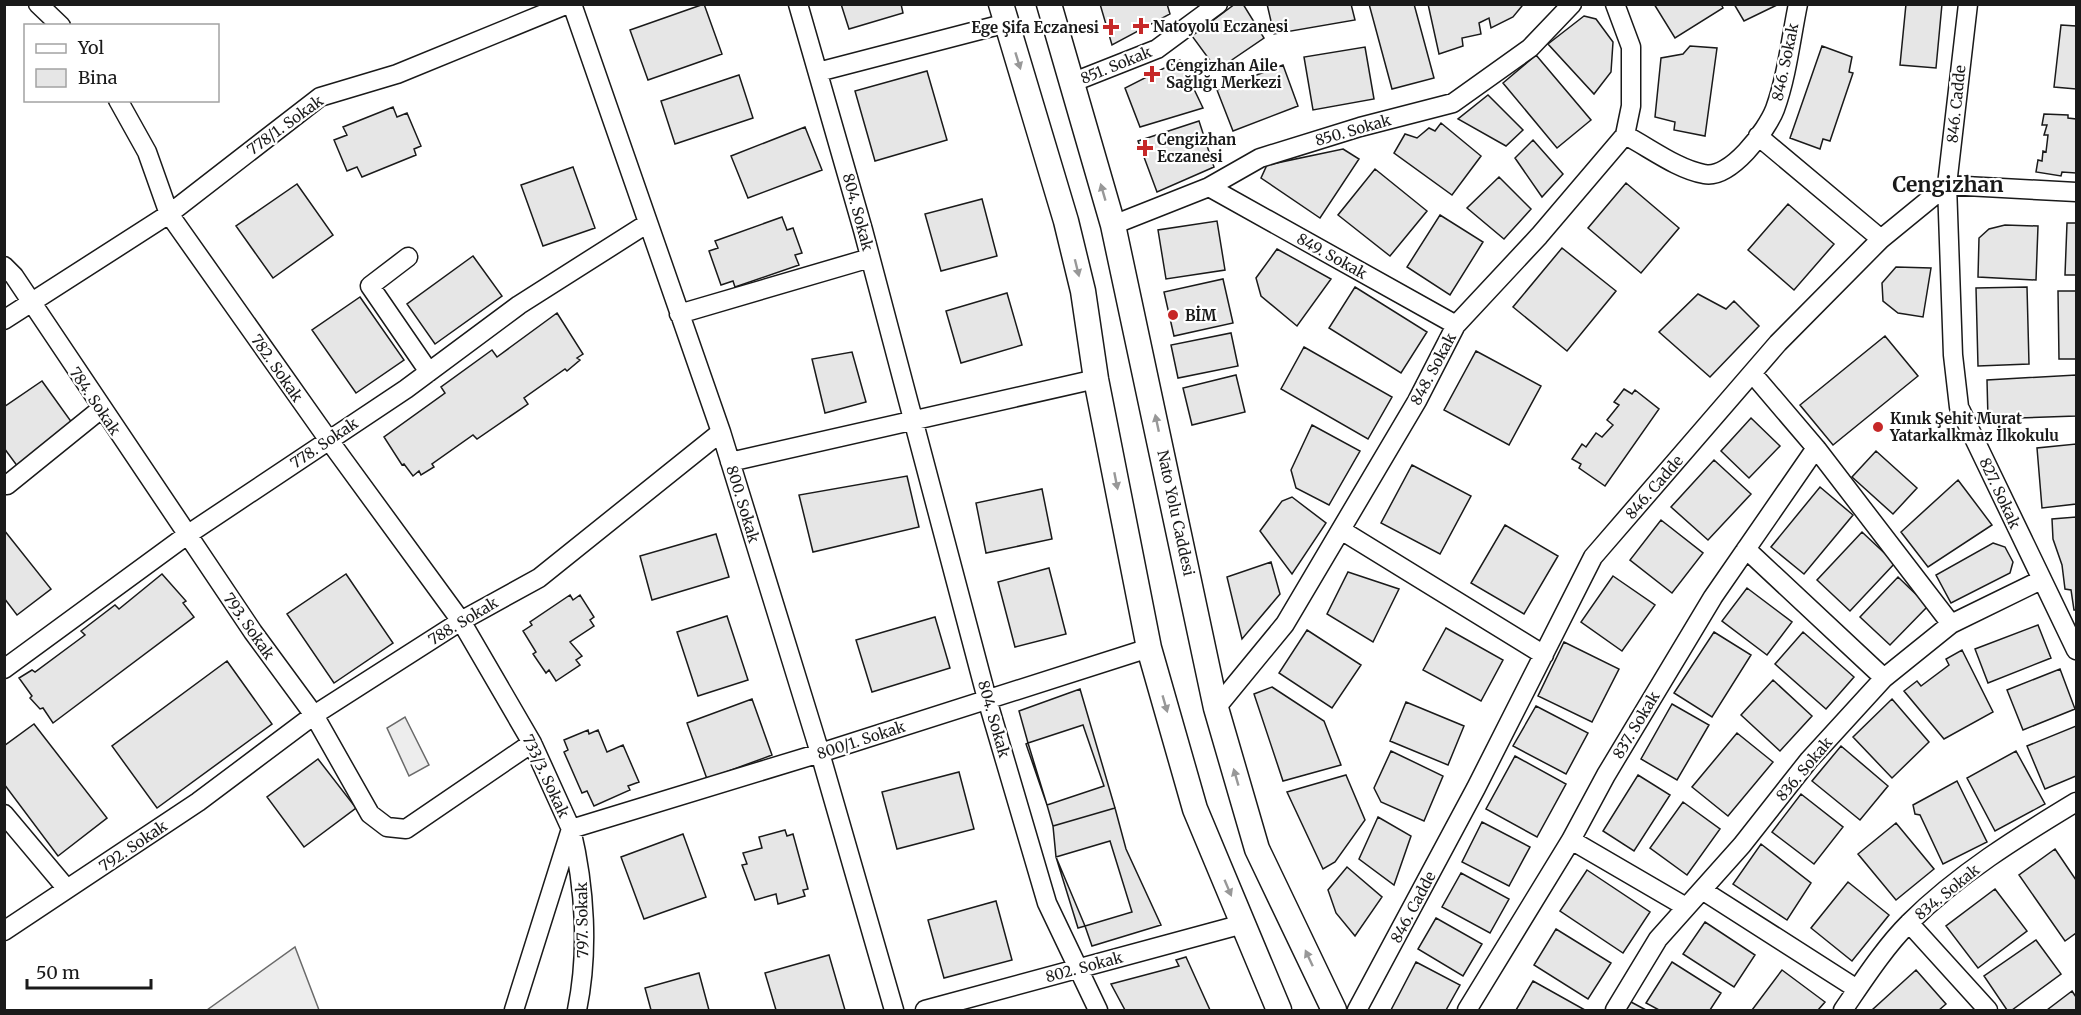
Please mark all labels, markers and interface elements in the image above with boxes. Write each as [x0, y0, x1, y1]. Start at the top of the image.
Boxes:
place label: Natoyolu Eczanesi [1153, 17, 1288, 36]
place label: Ege Şifa Eczanesi [971, 18, 1099, 37]
marker: Natoyolu Eczanesi [1134, 19, 1148, 33]
marker: Ege Şifa Eczanesi [1104, 20, 1118, 34]
street label: 846. Sokak [1768, 21, 1803, 103]
legend [24, 24, 219, 102]
text: Yol [77, 36, 104, 59]
street label: 851. Sokak [1078, 42, 1155, 88]
one-way arrow [1014, 52, 1023, 70]
place label: Cengizhan Aile Sağlığı Merkezi [1166, 56, 1282, 92]
street label: 846. Cadde [1942, 64, 1970, 144]
marker: Cengizhan Aile Sağlığı Merkezi [1143, 65, 1161, 83]
text: Bina [78, 66, 118, 89]
street label: 778/1. Sokak [243, 91, 327, 159]
street label: 850. Sokak [1313, 110, 1394, 150]
place label: Cengizhan Eczanesi [1157, 130, 1236, 166]
marker: Cengizhan Eczanesi [1138, 141, 1152, 155]
street label: 804. Sokak [839, 171, 878, 253]
district label: Cengizhan [1893, 171, 2003, 198]
one-way arrow [1098, 183, 1108, 201]
street label: 849. Sokak [1294, 229, 1371, 283]
one-way arrow [1073, 259, 1083, 277]
place label: BİM [1185, 305, 1217, 325]
marker: BİM [1166, 308, 1180, 322]
street label: 848. Sokak [1406, 329, 1460, 408]
street label: 782. Sokak [247, 331, 307, 406]
street label: 784. Sokak [65, 363, 125, 439]
place label: Kınık Şehit Murat Yatarkalkmaz İlkokulu [1889, 409, 2059, 445]
street label: 778. Sokak [287, 413, 362, 473]
one-way arrow [1152, 413, 1161, 432]
marker: Kınık Şehit Murat Yatarkalkmaz İlkokulu [1871, 420, 1885, 434]
street label: Nato Yolu Caddesi [1153, 448, 1199, 578]
street label: 846. Cadde [1621, 451, 1687, 523]
street label: 827. Sokak [1975, 455, 2025, 532]
street label: 800. Sokak [722, 463, 764, 545]
one-way arrow [1112, 471, 1121, 490]
street label: 793. Sokak [219, 589, 279, 663]
street label: 788. Sokak [425, 593, 502, 649]
street label: 804. Sokak [974, 678, 1014, 760]
street label: 837. Sokak [1608, 687, 1664, 762]
one-way arrow [1161, 695, 1170, 713]
street label: 800/1. Sokak [814, 717, 908, 763]
street label: 733/3. Sokak [518, 731, 574, 821]
street label: 836. Sokak [1772, 733, 1837, 805]
one-way arrow [1231, 768, 1241, 786]
street label: 792. Sokak [95, 816, 171, 876]
street label: 834. Sokak [1911, 860, 1984, 924]
street label: 846. Cadde [1386, 868, 1440, 946]
one-way arrow [1224, 879, 1233, 897]
street label: 797. Sokak [572, 881, 592, 958]
street label: 802. Sokak [1043, 947, 1125, 986]
one-way arrow [1304, 949, 1313, 966]
scale bar [27, 952, 152, 990]
text: 50 m [36, 961, 80, 984]

